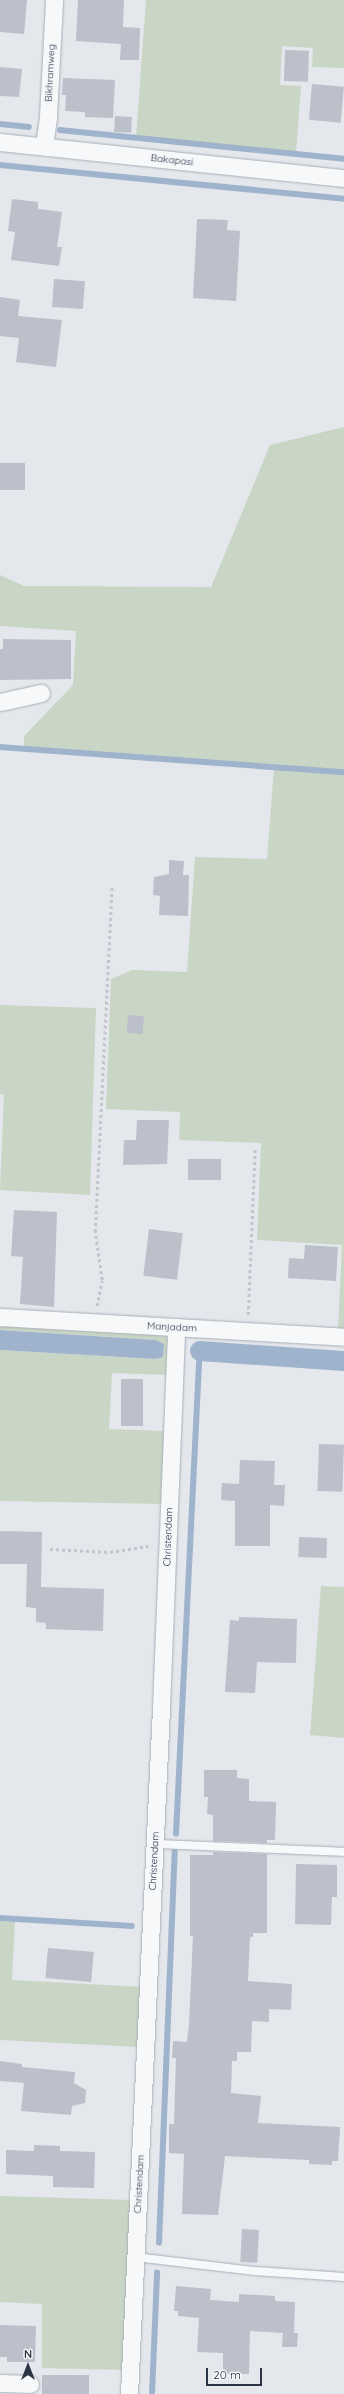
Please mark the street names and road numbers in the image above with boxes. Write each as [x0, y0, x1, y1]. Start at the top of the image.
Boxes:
street label: Bikhramweg [42, 44, 58, 102]
street label: Bakapasi [150, 152, 194, 168]
street label: Manjadam [147, 1320, 197, 1334]
street label: Christendam [161, 1507, 175, 1567]
street label: Christendam [146, 1831, 162, 1891]
street label: Christendam [131, 2154, 147, 2214]

